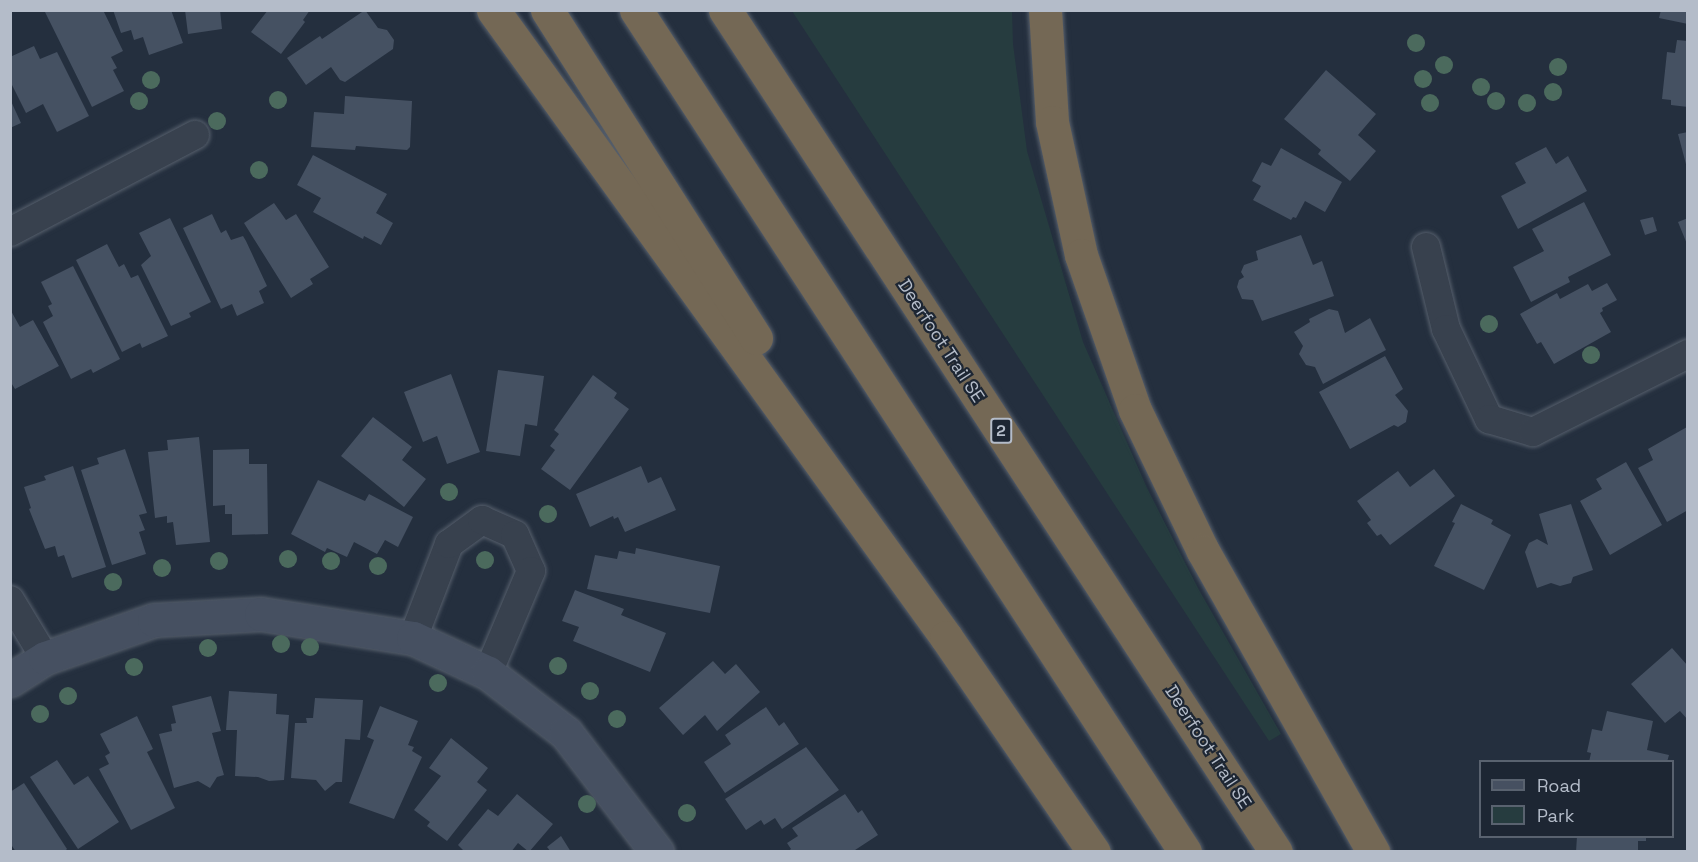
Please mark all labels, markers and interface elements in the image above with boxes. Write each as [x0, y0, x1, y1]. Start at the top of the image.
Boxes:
street label: Deerfoot Trail SE [893, 275, 989, 407]
road number: 2 [989, 418, 1013, 444]
street label: Deerfoot Trail SE [1160, 681, 1256, 813]
legend [1479, 760, 1674, 838]
text: Road [1537, 774, 1581, 797]
text: Park [1537, 804, 1574, 827]

